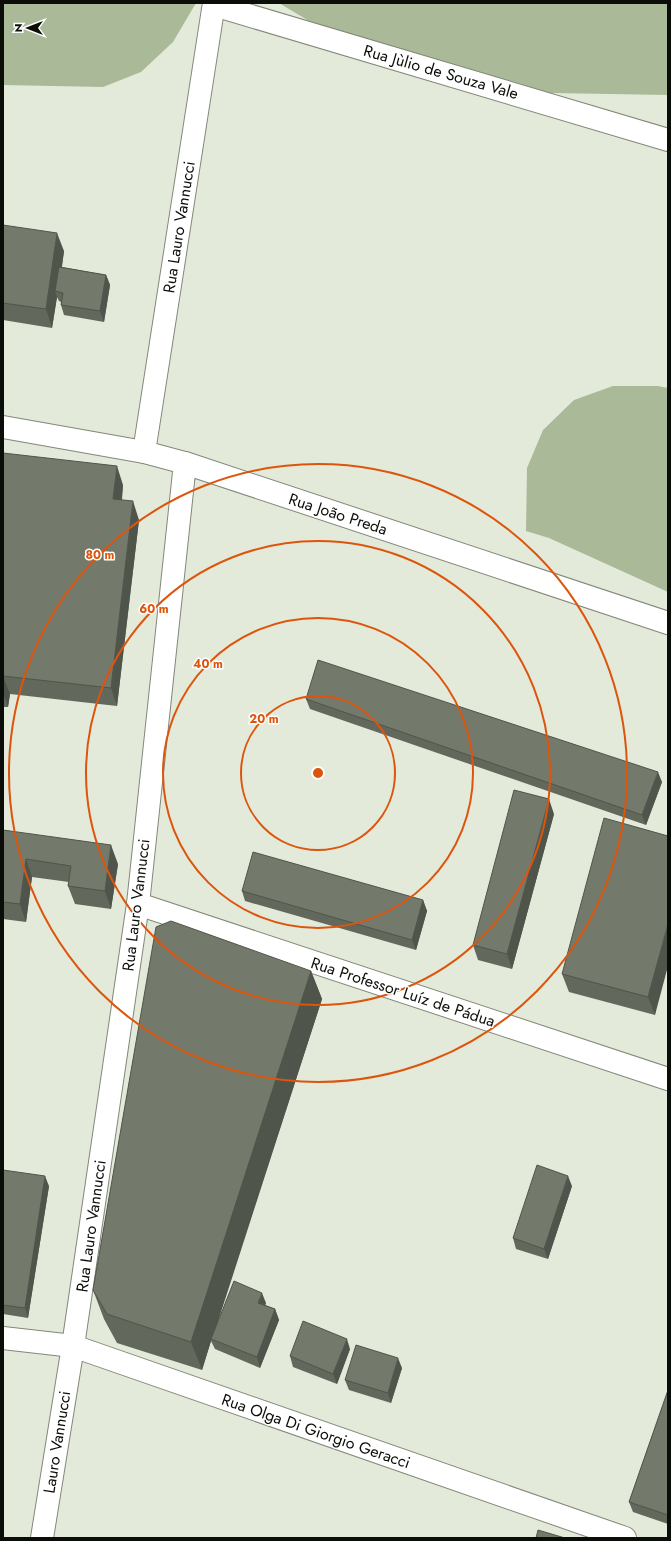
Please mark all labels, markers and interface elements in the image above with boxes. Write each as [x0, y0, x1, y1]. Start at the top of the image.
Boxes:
north arrow [8, 8, 48, 48]
text: N [10, 24, 26, 32]
street label: Rua Jùlio de Souza Vale [361, 39, 521, 105]
street label: Rua Lauro Vannucci [157, 159, 201, 295]
street label: Rua João Preda [286, 487, 390, 541]
text: 80 m [86, 546, 115, 564]
text: 60 m [139, 600, 169, 618]
text: 40 m [193, 655, 223, 673]
text: 20 m [249, 710, 279, 728]
centre of rings [311, 766, 325, 780]
street label: Rua Lauro Vannucci [116, 837, 156, 973]
street label: Rua Professor Luíz de Pádua [308, 951, 498, 1033]
street label: Rua Lauro Vannucci [70, 1158, 112, 1294]
street label: Rua Olga Di Giorgio Geracci [219, 1388, 413, 1474]
street label: Lauro Vannucci [38, 1389, 76, 1495]

